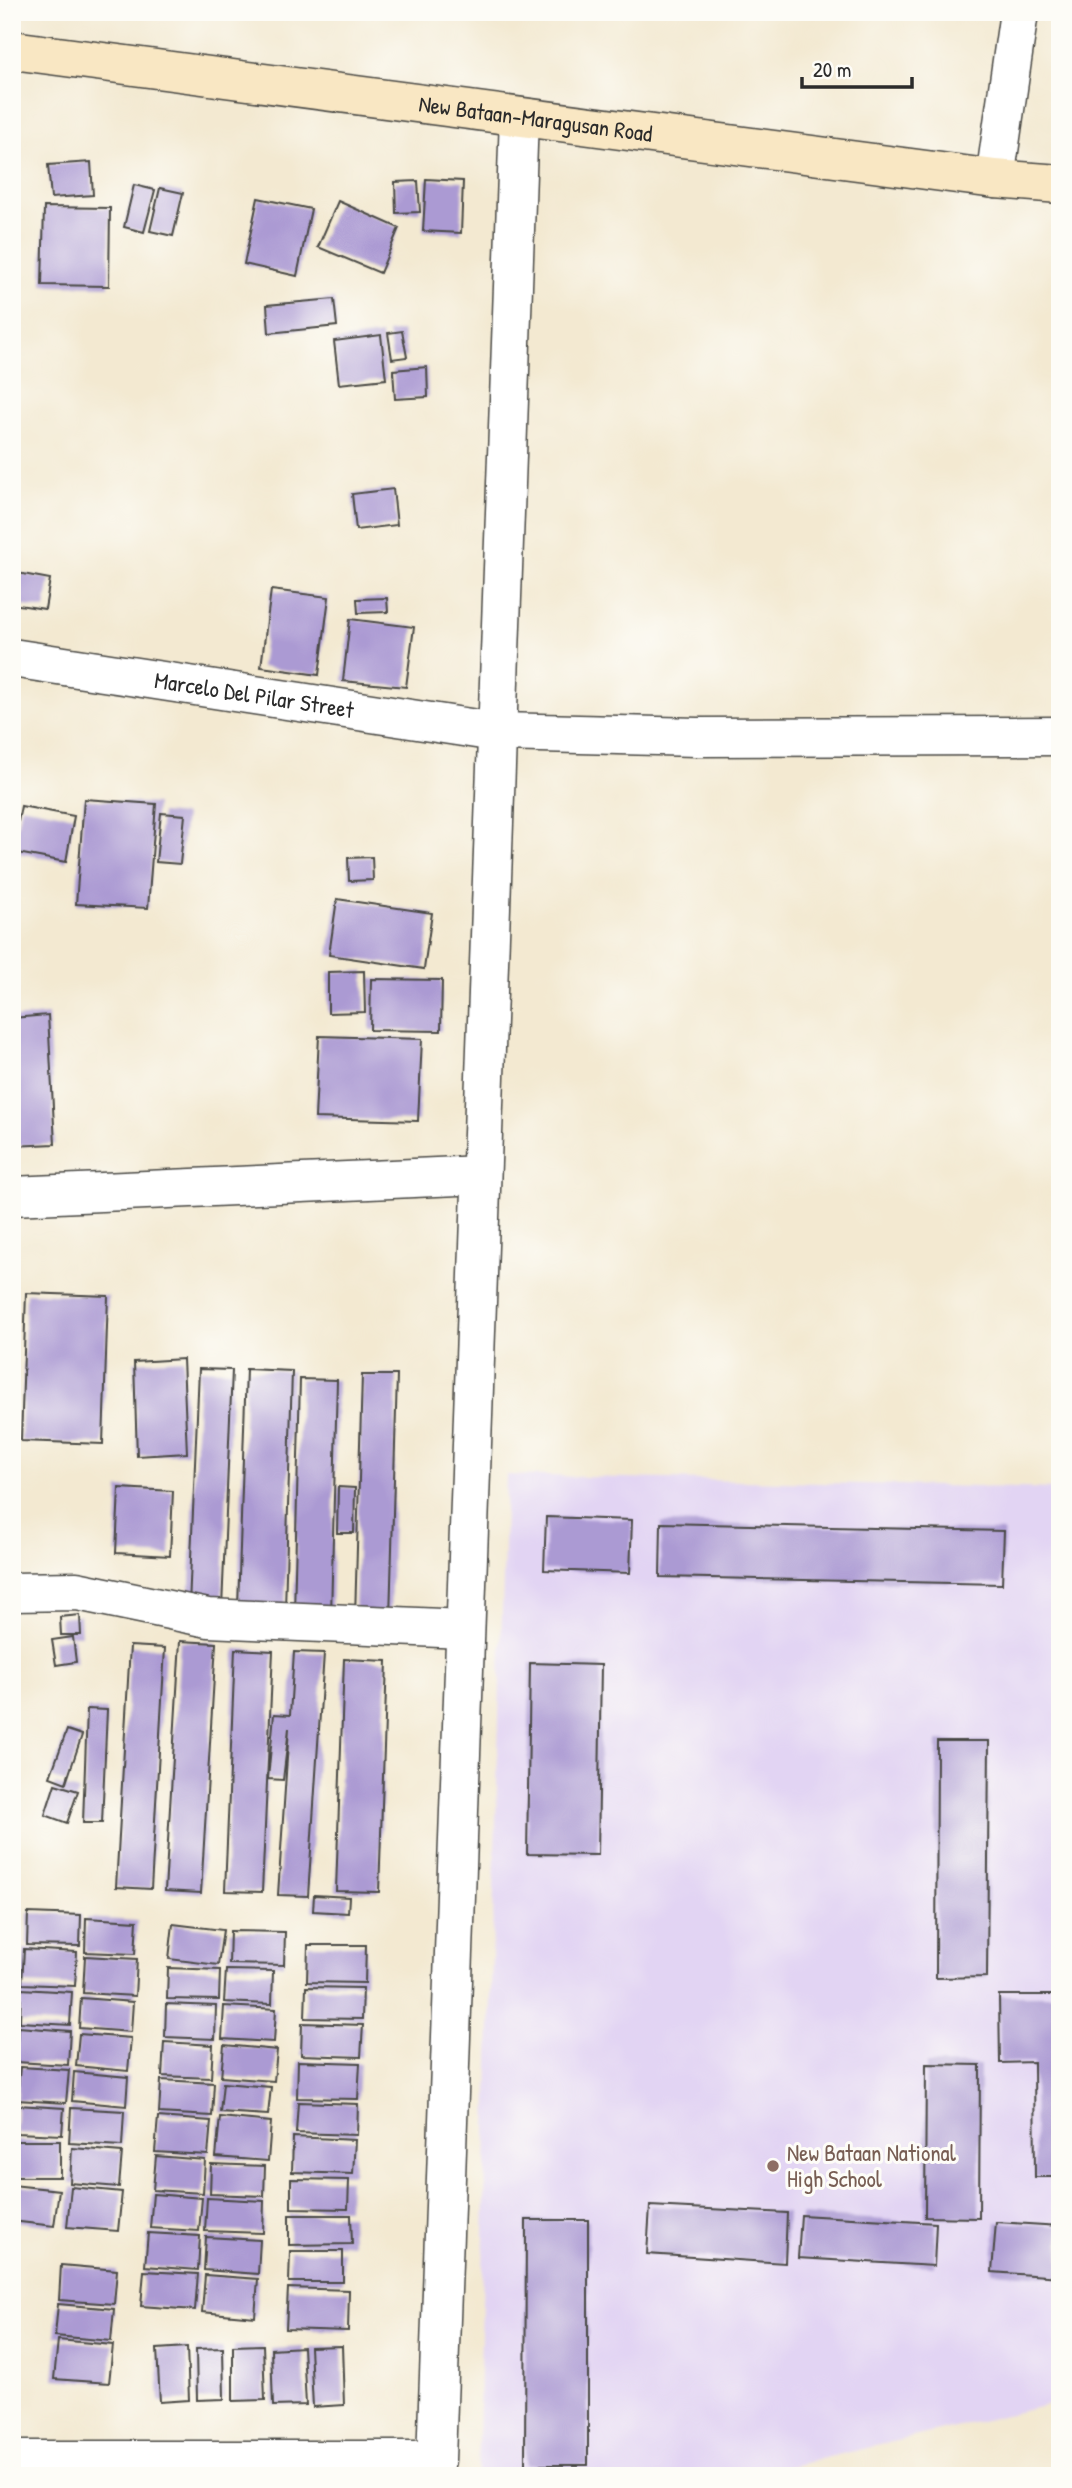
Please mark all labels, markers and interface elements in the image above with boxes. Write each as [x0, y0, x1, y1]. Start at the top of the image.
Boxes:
scale bar [802, 46, 913, 90]
text: 20 m [813, 55, 851, 84]
street label: New Bataan-Maragusan Road [417, 88, 654, 149]
street label: Marcelo Del Pilar Street [153, 664, 357, 725]
place label: New Bataan National High School [787, 2137, 957, 2194]
marker: New Bataan National High School [765, 2158, 781, 2174]

